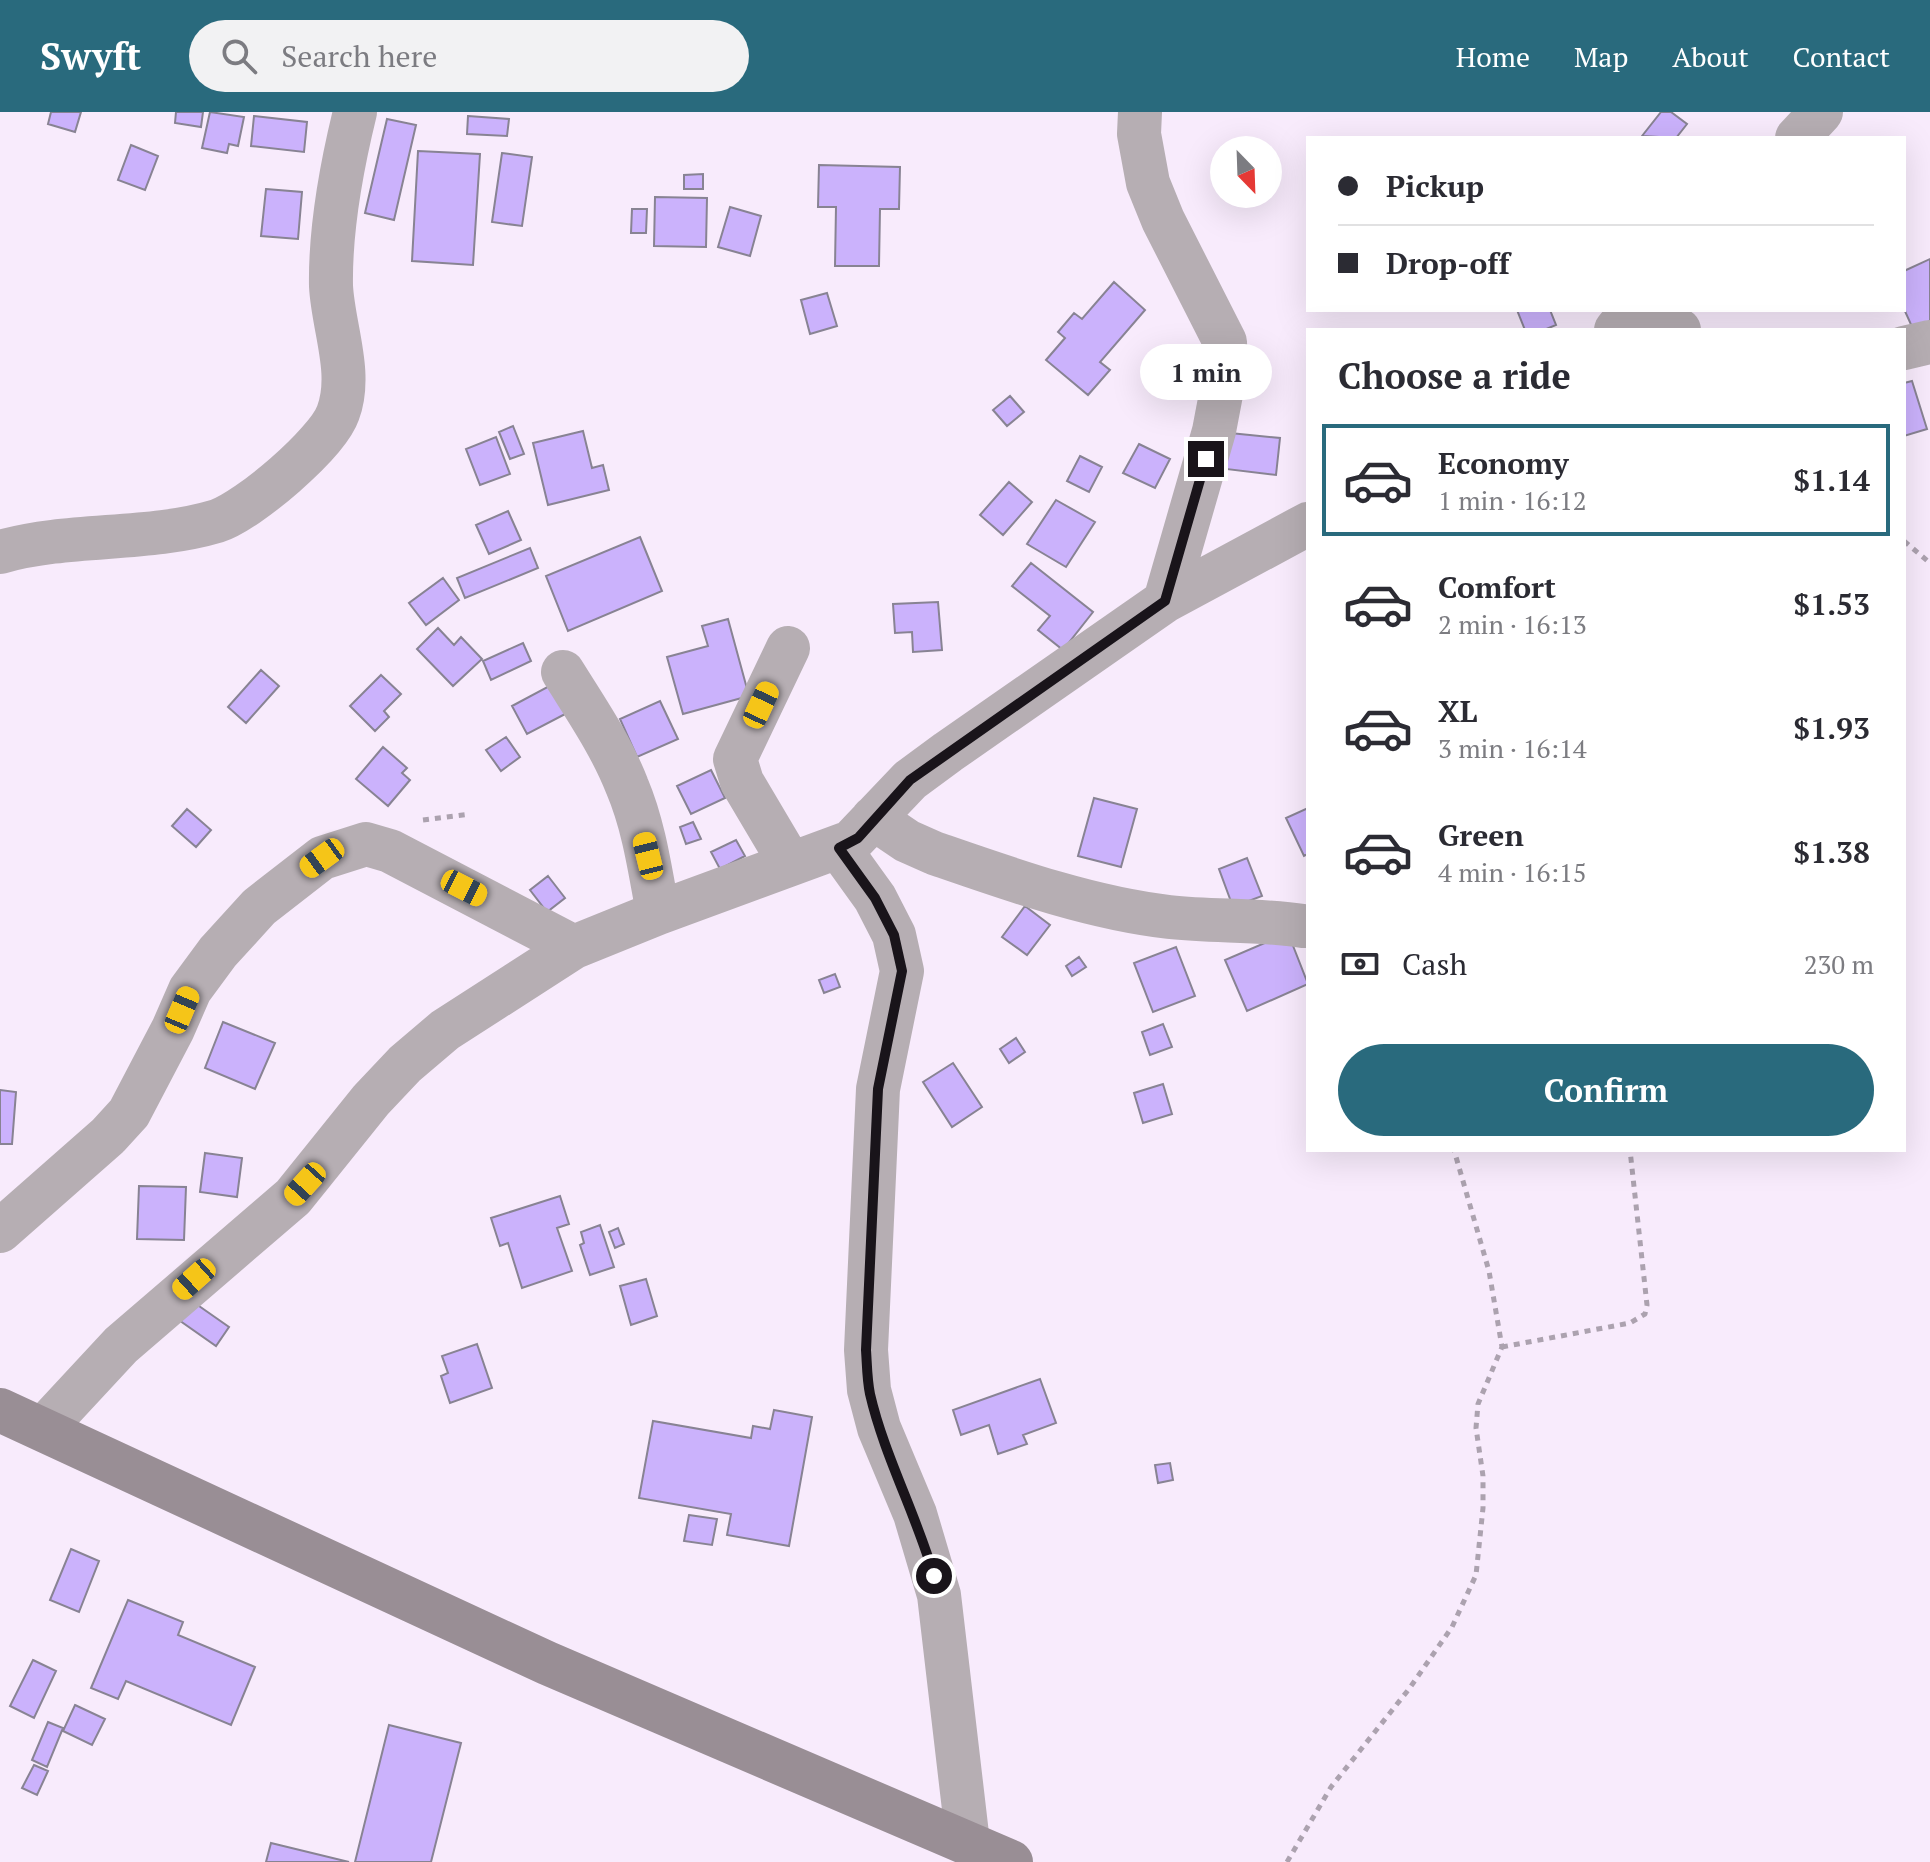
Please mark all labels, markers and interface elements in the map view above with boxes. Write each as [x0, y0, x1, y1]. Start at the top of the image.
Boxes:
search box [189, 20, 749, 92]
text: Swyft [40, 31, 141, 81]
icon: search [217, 34, 261, 78]
text: Search here [281, 36, 437, 76]
text: Home [1456, 38, 1530, 75]
text: Map [1574, 38, 1628, 75]
text: About [1672, 38, 1749, 75]
text: Contact [1793, 38, 1890, 75]
north arrow [1210, 136, 1282, 208]
map controls [1210, 136, 1282, 208]
text: Pickup [1386, 166, 1484, 206]
text: Drop-off [1386, 243, 1510, 283]
callout: 1 min [1140, 343, 1272, 399]
text: Choose a ride [1338, 352, 1571, 399]
text: 1 min [1170, 355, 1242, 389]
route end [1188, 441, 1224, 477]
text: Economy [1438, 443, 1569, 483]
icon: car [1342, 444, 1414, 516]
text: $1.14 [1793, 460, 1870, 500]
text: 1 min · 16:12 [1438, 483, 1587, 517]
text: Comfort [1438, 567, 1556, 607]
icon: car [1342, 568, 1414, 640]
text: $1.53 [1793, 584, 1870, 624]
text: 2 min · 16:13 [1438, 607, 1587, 641]
car [740, 678, 782, 732]
text: XL [1438, 691, 1477, 731]
icon: car [1342, 692, 1414, 764]
text: $1.93 [1793, 708, 1870, 748]
text: 3 min · 16:14 [1438, 731, 1587, 765]
text: Green [1438, 815, 1524, 855]
icon: car [1342, 816, 1414, 888]
car [631, 830, 665, 882]
text: $1.38 [1793, 832, 1870, 872]
car [296, 834, 348, 882]
text: 4 min · 16:15 [1438, 855, 1587, 889]
car [437, 866, 491, 910]
icon: cash [1338, 942, 1382, 986]
text: Cash [1402, 944, 1467, 984]
text: 230 m [1804, 947, 1874, 981]
car [162, 983, 202, 1037]
button: Confirm [1338, 1044, 1874, 1136]
car [280, 1158, 330, 1210]
car [168, 1254, 220, 1304]
route start [916, 1558, 952, 1594]

